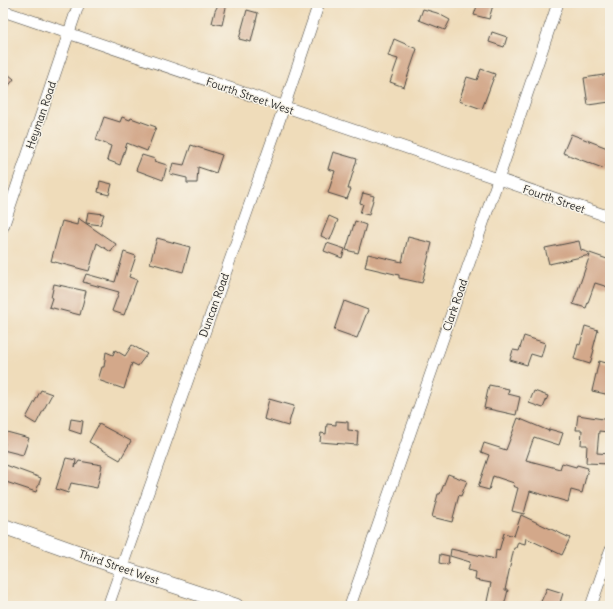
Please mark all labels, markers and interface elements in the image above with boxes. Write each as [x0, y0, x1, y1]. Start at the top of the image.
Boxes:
street label: Fourth Street West [204, 74, 296, 118]
street label: Heyman Road [23, 79, 59, 151]
street label: Fourth Street [521, 182, 587, 216]
street label: Duncan Road [196, 271, 232, 339]
street label: Clark Road [440, 276, 471, 333]
street label: Third Street West [77, 547, 161, 587]

